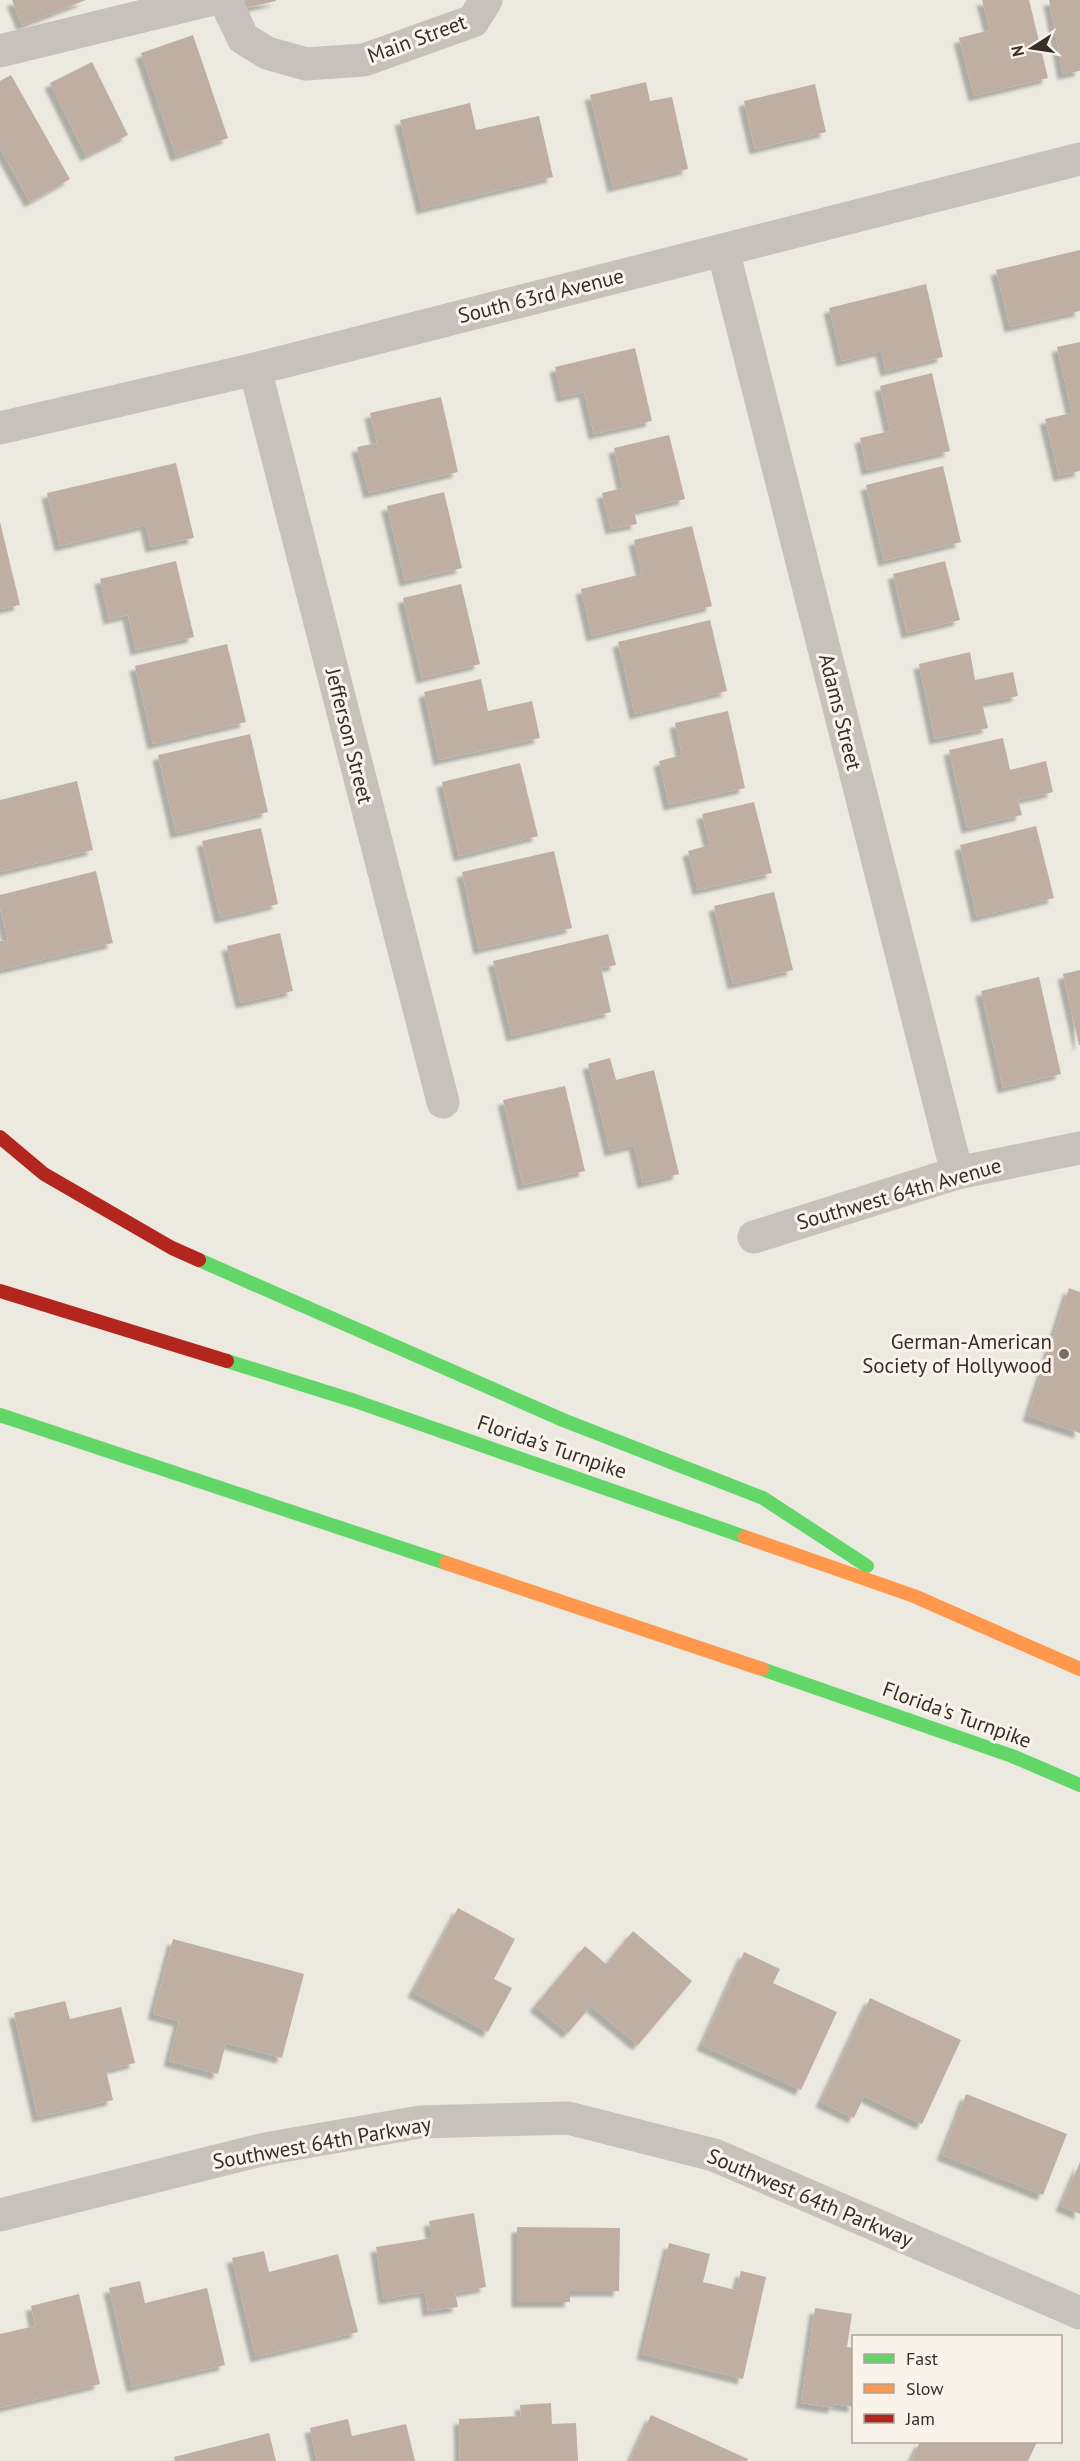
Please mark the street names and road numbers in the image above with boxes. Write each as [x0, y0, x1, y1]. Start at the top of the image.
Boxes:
street label: Main Street [364, 8, 470, 69]
street label: South 63rd Avenue [455, 262, 627, 329]
street label: Adams Street [813, 651, 868, 773]
street label: Jefferson Street [319, 664, 379, 806]
street label: Southwest 64th Avenue [793, 1151, 1004, 1236]
street label: Florida's Turnpike [474, 1408, 631, 1485]
street label: Florida's Turnpike [879, 1675, 1035, 1754]
street label: Southwest 64th Parkway [211, 2110, 433, 2175]
street label: Southwest 64th Parkway [703, 2142, 917, 2253]

